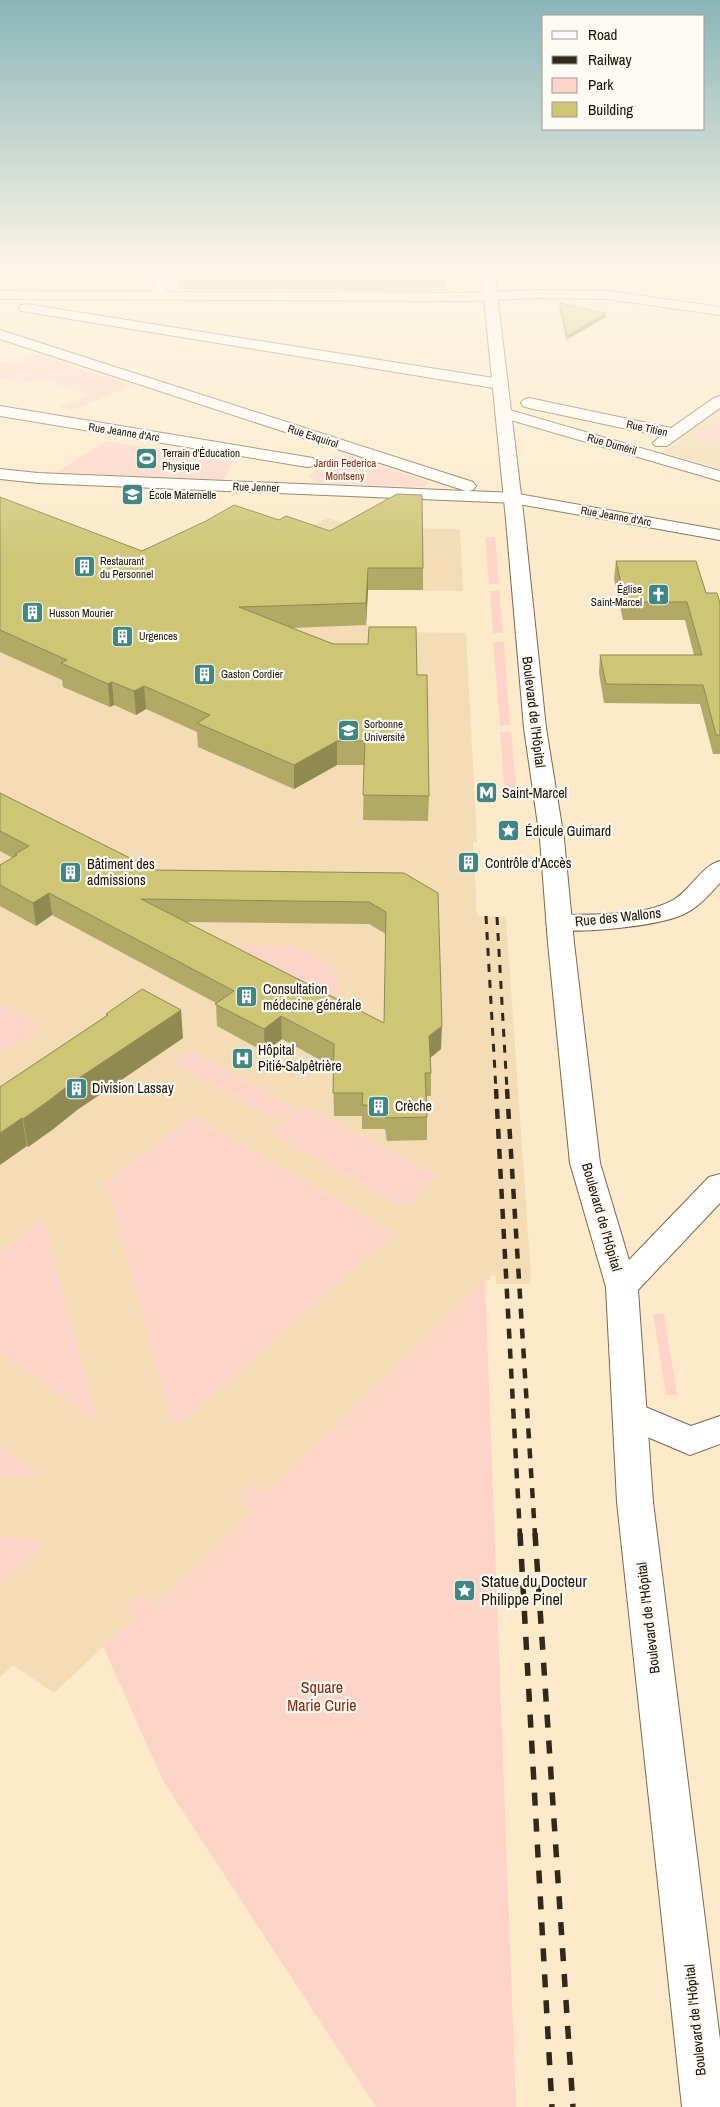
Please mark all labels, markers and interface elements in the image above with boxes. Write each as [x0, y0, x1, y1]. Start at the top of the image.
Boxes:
legend [542, 15, 705, 130]
text: Road [588, 24, 617, 45]
text: Railway [588, 49, 633, 70]
text: Park [588, 74, 614, 95]
text: Building [588, 99, 633, 120]
street label: Rue Titien [625, 417, 669, 439]
street label: Rue Jeanne d'Arc [88, 419, 161, 445]
street label: Rue Esquirol [286, 421, 340, 451]
street label: Rue Duméril [586, 430, 638, 458]
place label: Terrain d'Éducation Physique [162, 446, 240, 473]
sports icon: Terrain d'Éducation Physique [134, 447, 158, 471]
park label: Jardin Federica Montseny [314, 456, 376, 483]
street label: Rue Jenner [232, 479, 280, 495]
school or university icon: École Maternelle [121, 483, 145, 507]
place label: École Maternelle [149, 488, 216, 502]
street label: Rue Jeanne d'Arc [580, 503, 653, 529]
place label: Restaurant du Personnel [100, 554, 153, 581]
building icon: Restaurant du Personnel [72, 555, 96, 579]
place label: Église Saint-Marcel [591, 582, 642, 609]
church icon: Église Saint-Marcel [646, 583, 670, 607]
building icon: Husson Mourier [21, 601, 45, 625]
place label: Husson Mourier [49, 606, 113, 620]
building icon: Urgences [111, 624, 135, 648]
place label: Urgences [139, 629, 178, 643]
street label: Boulevard de l'Hôpital [518, 655, 550, 769]
building icon: Gaston Cordier [193, 662, 217, 686]
place label: Gaston Cordier [221, 667, 283, 681]
place label: Sorbonne Université [364, 717, 405, 744]
school or university icon: Sorbonne Université [336, 718, 360, 742]
metro station icon: Saint-Marcel [474, 781, 498, 805]
place label: Saint-Marcel [502, 784, 567, 802]
place icon: Édicule Guimard [497, 819, 521, 843]
place label: Édicule Guimard [525, 822, 611, 840]
building icon: Contrôle d'Accès [457, 851, 481, 875]
place label: Contrôle d'Accès [485, 854, 572, 872]
place label: Bâtiment des admissions [87, 855, 155, 889]
building icon: Bâtiment des admissions [59, 860, 83, 884]
street label: Rue des Wallons [574, 904, 662, 930]
place label: Consultation médecine générale [263, 980, 361, 1014]
building icon: Consultation médecine générale [235, 985, 259, 1009]
place label: Hôpital Pitié-Salpêtrière [258, 1041, 342, 1075]
hospital icon: Hôpital Pitié-Salpêtrière [230, 1046, 254, 1070]
building icon: Division Lassay [64, 1076, 88, 1100]
place label: Division Lassay [92, 1079, 174, 1097]
building icon: Crèche [367, 1094, 391, 1118]
place label: Crèche [395, 1097, 432, 1115]
street label: Boulevard de l'Hôpital [578, 1161, 626, 1273]
street label: Boulevard de l'Hôpital [632, 1561, 664, 1675]
place label: Statue du Docteur Philippe Pinel [481, 1570, 587, 1610]
place icon: Statue du Docteur Philippe Pinel [453, 1578, 477, 1602]
park label: Square Marie Curie [287, 1676, 357, 1716]
street label: Boulevard de l'Hôpital [680, 1963, 710, 2077]

